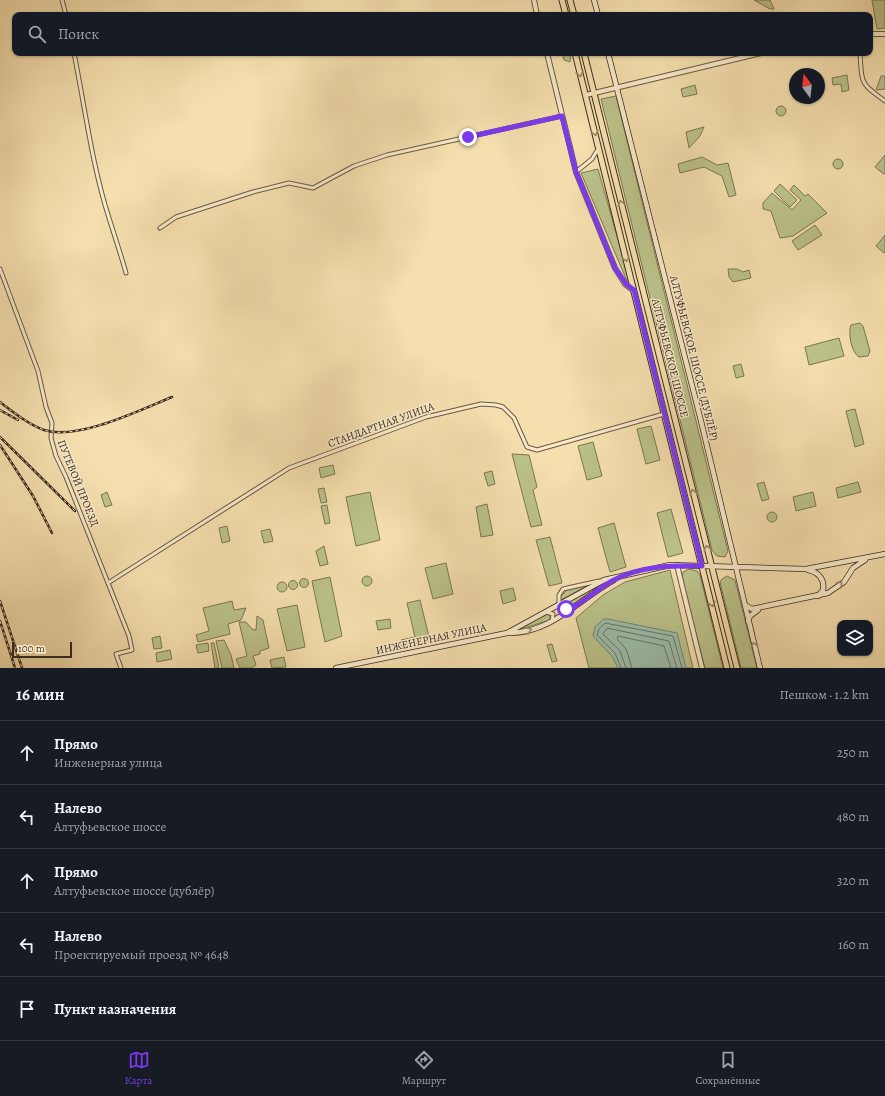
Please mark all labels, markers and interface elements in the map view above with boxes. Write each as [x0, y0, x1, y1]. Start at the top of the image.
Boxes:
search box [12, 12, 873, 56]
icon: search [26, 23, 48, 45]
text: Поиск [58, 24, 99, 44]
north arrow [789, 68, 825, 104]
one-way arrow [576, 71, 584, 77]
route end [459, 128, 477, 146]
one-way arrow [590, 129, 599, 136]
one-way arrow [618, 200, 626, 206]
one-way arrow [621, 255, 630, 262]
street label: АЛТУФЬЕВСКОЕ ШОССЕ (ДУБЛЁР) [666, 273, 722, 442]
street label: АЛТУФЬЕВСКОЕ ШОССЕ [648, 296, 692, 419]
street label: СТАНДАРТНАЯ УЛИЦА [326, 399, 437, 451]
street label: ПУТЕВОЙ ПРОЕЗД [54, 437, 102, 529]
one-way arrow [690, 489, 698, 496]
one-way arrow [704, 545, 712, 552]
one-way arrow [835, 581, 843, 589]
route start [557, 600, 575, 618]
one-way arrow [707, 601, 715, 607]
street label: ИНЖЕНЕРНАЯ УЛИЦА [374, 620, 488, 658]
map controls [837, 620, 873, 656]
button: layers [837, 620, 873, 656]
one-way arrow [526, 626, 533, 635]
scale bar [12, 640, 72, 659]
text: 100 m [18, 641, 45, 656]
one-way arrow [750, 642, 759, 649]
text: 16 мин [16, 683, 65, 706]
text: Пешком · 1.2 km [780, 686, 869, 703]
text: Прямо [54, 734, 98, 754]
icon: ahead [16, 742, 38, 764]
text: 250 m [837, 744, 869, 761]
text: Инженерная улица [54, 754, 163, 771]
text: Налево [54, 798, 102, 818]
icon: left [16, 806, 38, 828]
text: 480 m [836, 808, 869, 825]
text: Алтуфьевское шоссе [54, 818, 166, 835]
text: Прямо [54, 862, 98, 882]
icon: ahead [16, 870, 38, 892]
text: 320 m [837, 872, 869, 889]
text: Алтуфьевское шоссе (дублёр) [54, 882, 214, 899]
text: Налево [54, 926, 102, 946]
icon: left [16, 934, 38, 956]
text: 160 m [838, 936, 869, 953]
text: Проектируемый проезд № 4648 [54, 946, 229, 963]
icon: arrive [16, 998, 38, 1020]
text: Пункт назначения [54, 999, 176, 1019]
tab: Карта [125, 1049, 152, 1088]
tab: Маршрут [402, 1049, 446, 1088]
tab: Сохранённые [695, 1049, 760, 1088]

